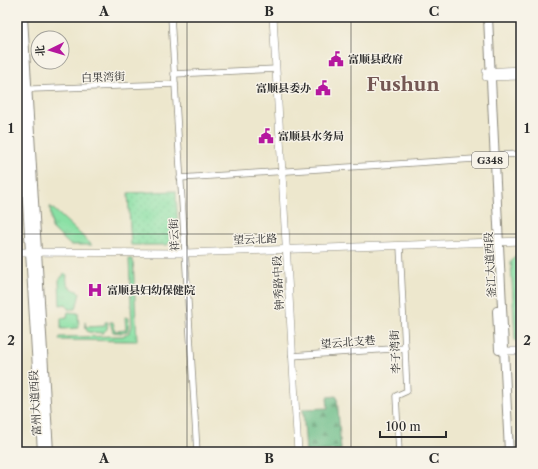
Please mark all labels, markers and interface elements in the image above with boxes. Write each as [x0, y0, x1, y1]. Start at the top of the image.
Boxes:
text: A [98, 3, 110, 19]
text: B [264, 3, 274, 19]
text: C [429, 3, 439, 19]
north arrow [30, 30, 70, 70]
text: 北 [33, 45, 47, 57]
public building icon: 富顺县政府 [327, 50, 345, 68]
place label: 富顺县政府 [348, 52, 403, 66]
street label: 白果湾街 [81, 69, 125, 85]
district label: Fushun [367, 73, 439, 96]
public building icon: 富顺县委办 [314, 79, 332, 97]
place label: 富顺县委办 [256, 81, 311, 95]
text: 1 [8, 120, 14, 136]
text: 1 [524, 120, 530, 136]
public building icon: 富顺县水务局 [257, 127, 275, 145]
place label: 富顺县水务局 [278, 129, 344, 143]
road number: G348 [472, 152, 508, 168]
street label: 祥云街 [166, 218, 182, 252]
street label: 望云北路 [233, 231, 277, 247]
street label: 釜江大道西段 [481, 232, 499, 298]
street label: 钟秀路中段 [270, 255, 286, 311]
hospital icon: 富顺县妇幼保健院 [86, 281, 104, 299]
place label: 富顺县妇幼保健院 [107, 283, 196, 297]
street label: 李子湾街 [387, 330, 403, 374]
text: 2 [7, 332, 15, 348]
text: 2 [523, 332, 531, 348]
street label: 望云北支巷 [320, 333, 376, 351]
street label: 富州大道西段 [26, 370, 44, 436]
scale bar [380, 413, 446, 439]
text: 100 m [386, 419, 421, 434]
text: A [98, 450, 110, 466]
text: B [264, 450, 274, 466]
text: C [429, 450, 439, 466]

